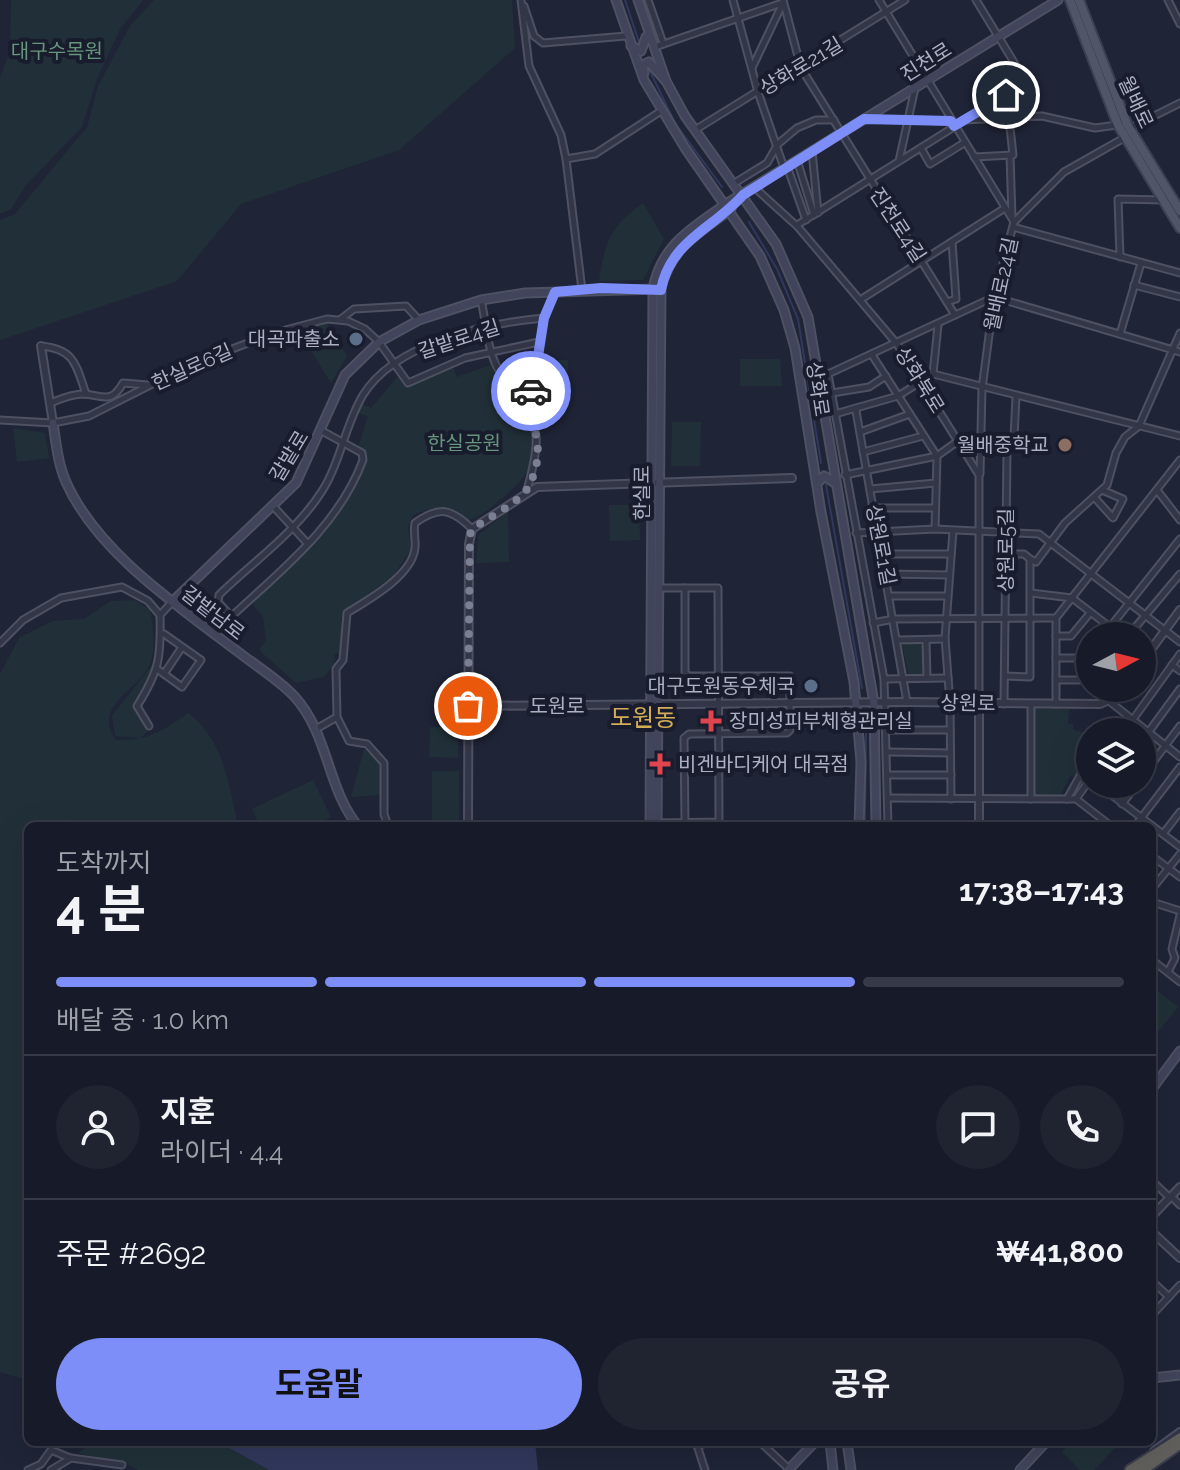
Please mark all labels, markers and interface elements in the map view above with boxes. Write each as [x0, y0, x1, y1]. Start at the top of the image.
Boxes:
street label: 상화로21길 [755, 32, 847, 100]
street label: 진천로 [896, 37, 956, 87]
park label: 대구수목원 [11, 39, 103, 63]
pin [972, 61, 1040, 129]
street label: 월배로 [1113, 72, 1159, 132]
icon: home [984, 73, 1028, 117]
street label: 진천로4길 [865, 183, 931, 267]
street label: 월배로24길 [979, 235, 1023, 333]
street label: 갈밭로4길 [415, 315, 503, 363]
place label: 대곡파출소 [248, 327, 340, 351]
marker: 대곡파출소 [347, 330, 365, 348]
street label: 한실로6길 [148, 339, 236, 395]
street label: 상화북로 [890, 342, 950, 418]
courier [491, 351, 571, 431]
street label: 상화로 [802, 360, 834, 418]
icon: car [509, 369, 553, 413]
street label: 갈밭로 [264, 426, 314, 486]
park label: 한실공원 [427, 431, 501, 455]
place label: 월배중학교 [957, 433, 1049, 457]
marker: 월배중학교 [1056, 436, 1074, 454]
street label: 한실로 [630, 465, 654, 521]
street label: 상원로1길 [861, 502, 901, 588]
street label: 상원로5길 [994, 508, 1018, 592]
street label: 갈밭남로 [177, 581, 249, 645]
north arrow [1076, 622, 1156, 702]
map controls [1076, 622, 1156, 798]
pin [434, 672, 502, 740]
place label: 대구도원동우체국 [648, 674, 795, 698]
marker: 대구도원동우체국 [802, 677, 820, 695]
icon: bag [446, 684, 490, 728]
street label: 상원로 [940, 691, 996, 715]
street label: 도원로 [529, 694, 585, 718]
district label: 도원동 [610, 703, 676, 732]
place label: 장미성피부체형관리실 [729, 709, 913, 733]
marker: 장미성피부체형관리실 [700, 710, 722, 732]
button: layers [1076, 718, 1156, 798]
place label: 비겐바디케어 대곡점 [678, 752, 849, 776]
marker: 비겐바디케어 대곡점 [649, 753, 671, 775]
text: 도착까지 [56, 848, 152, 878]
text: 17:38–17:43 [959, 873, 1124, 908]
text: 4 분 [56, 878, 146, 939]
text: 배달 중 · 1.0 km [56, 1005, 229, 1035]
button: person [56, 1085, 140, 1169]
button: chat [936, 1085, 1020, 1169]
button: phone [1040, 1085, 1124, 1169]
text: 지훈 [160, 1094, 215, 1129]
text: 라이더 · 4.4 [160, 1137, 283, 1167]
text: ₩41,800 [996, 1234, 1124, 1269]
text: 주문 #2692 [56, 1236, 206, 1271]
button: 도움말 [56, 1338, 582, 1430]
button: 공유 [598, 1338, 1124, 1430]

